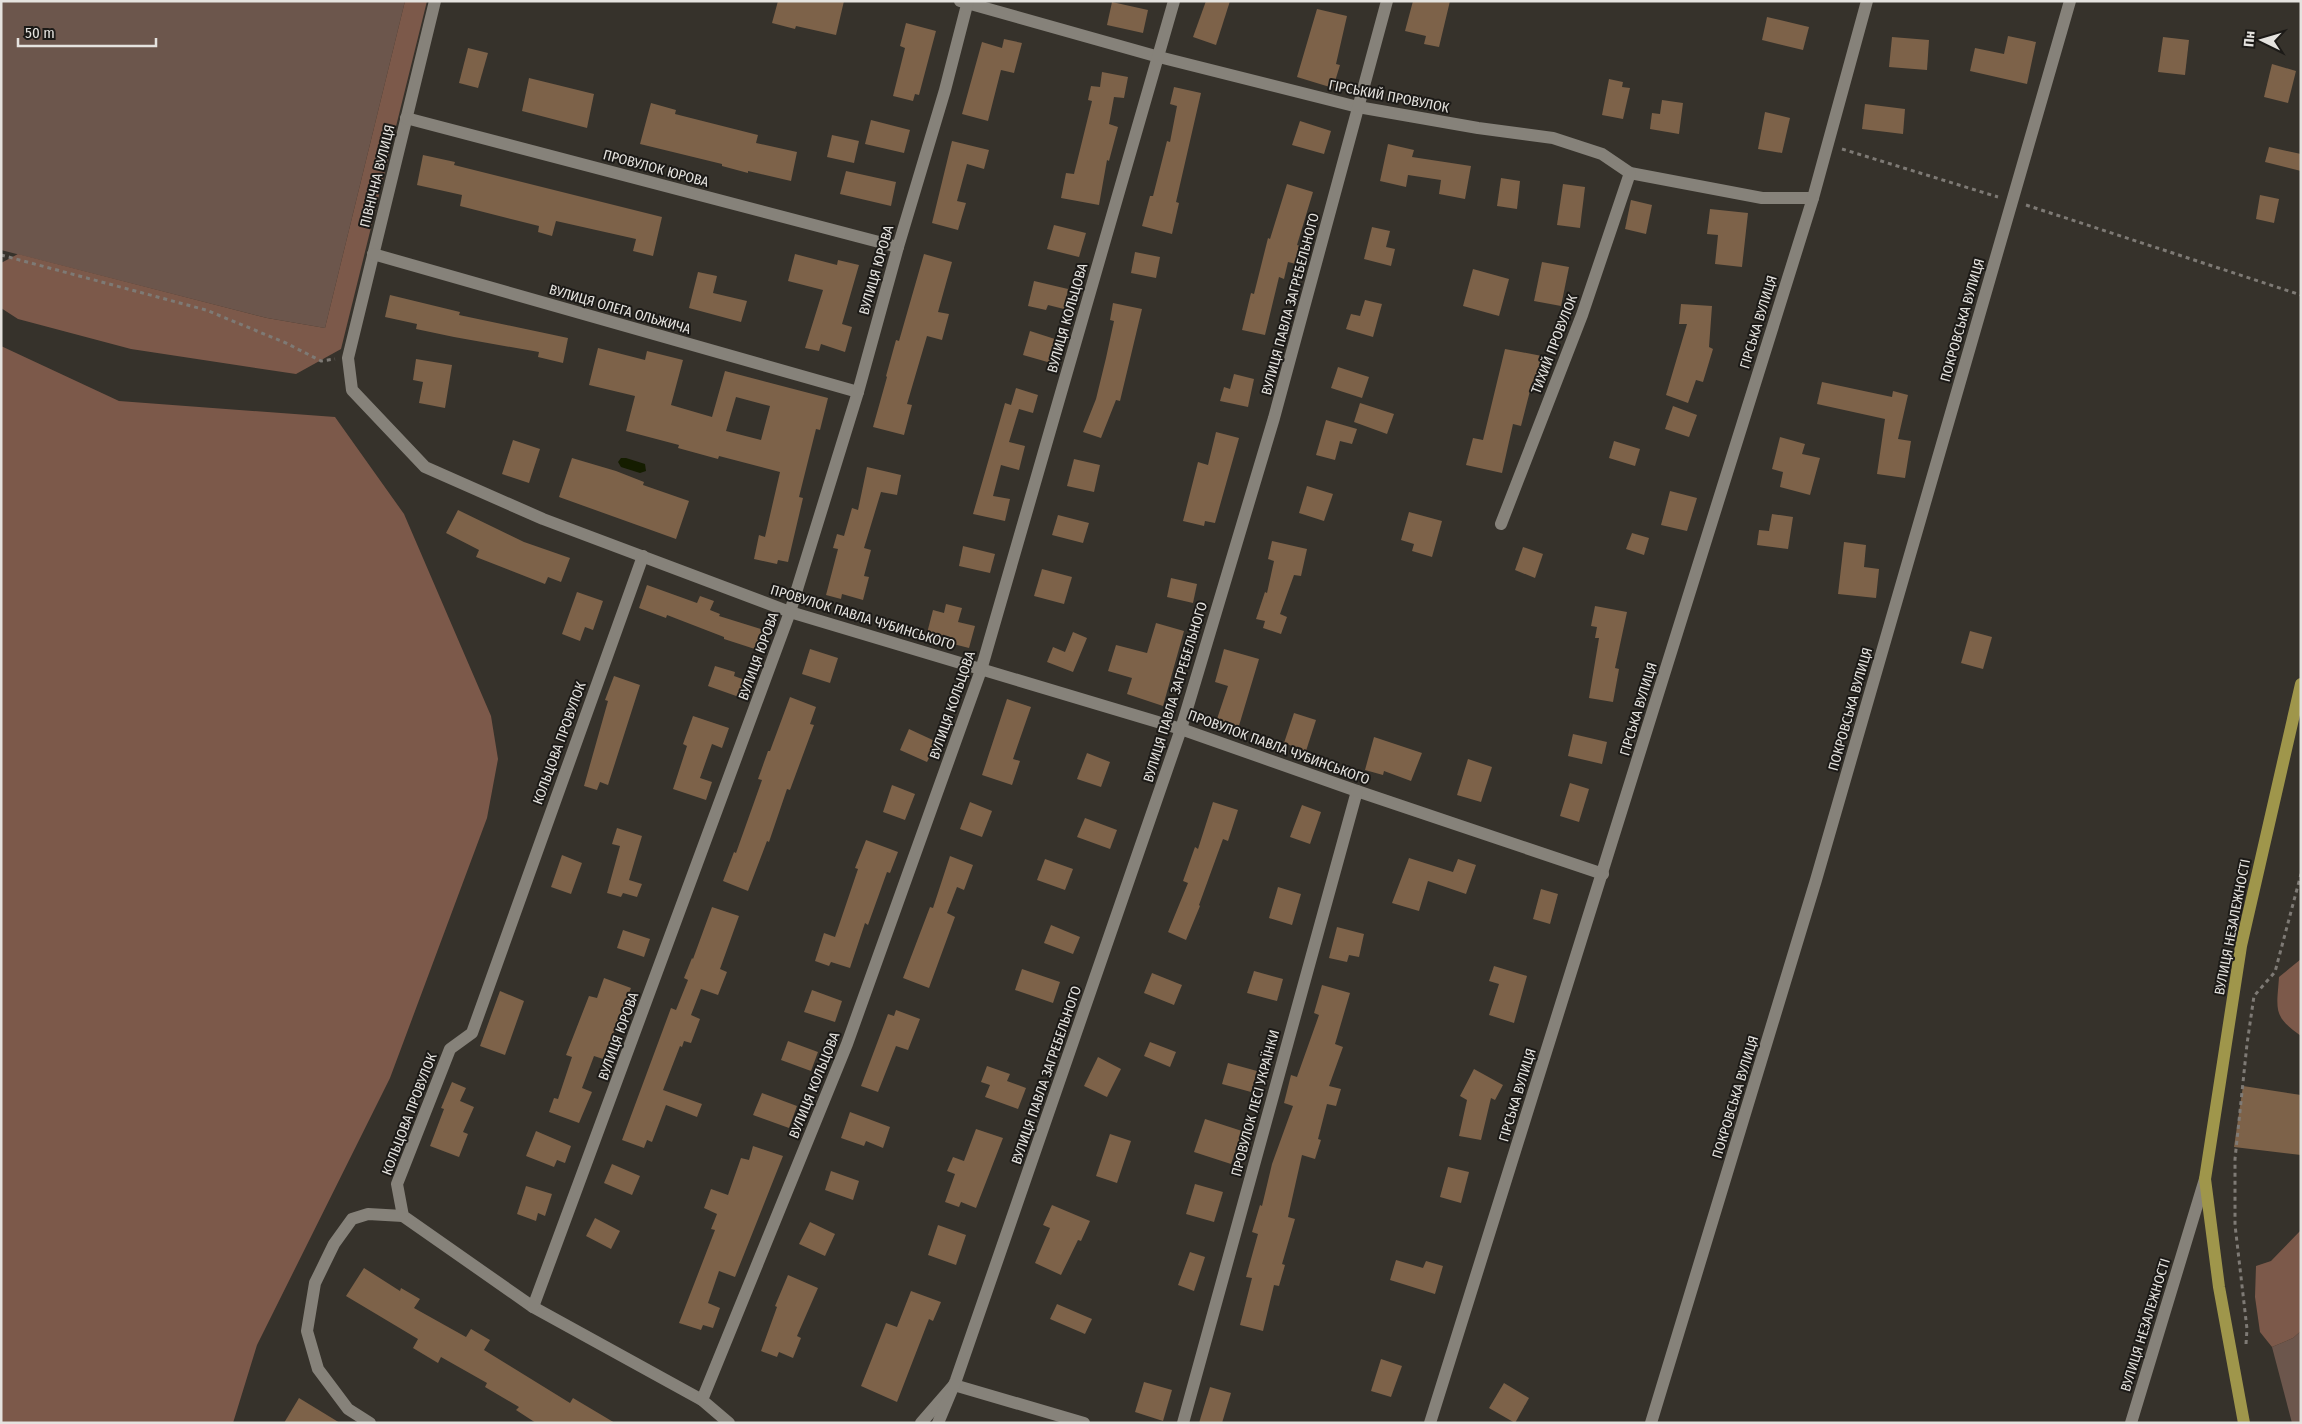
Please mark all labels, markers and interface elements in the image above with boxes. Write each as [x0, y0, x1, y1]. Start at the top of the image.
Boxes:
scale bar [18, 15, 155, 47]
north arrow [2237, 15, 2287, 65]
text: 50 m [25, 24, 55, 42]
text: Пн [2240, 30, 2259, 48]
street label: ГІРСЬКИЙ ПРОВУЛОК [1327, 76, 1451, 117]
street label: ПІВНІЧНА ВУЛИЦЯ [356, 123, 398, 229]
street label: ПРОВУЛОК ЮРОВА [601, 146, 711, 191]
street label: ВУЛИЦЯ ПАВЛА ЗАГРЕБЕЛЬНОГО [1258, 211, 1323, 397]
street label: ВУЛИЦЯ ЮРОВА [856, 223, 898, 317]
street label: ПОКРОВСЬКА ВУЛИЦЯ [1937, 256, 1988, 384]
street label: ВУЛИЦЯ КОЛЬЦОВА [1044, 261, 1091, 375]
street label: ГІРСЬКА ВУЛИЦЯ [1736, 273, 1781, 371]
street label: ВУЛИЦЯ ОЛЕГА ОЛЬЖИЧА [547, 281, 693, 338]
street label: ТИХИЙ ПРОВУЛОК [1528, 292, 1581, 396]
street label: ПРОВУЛОК ПАВЛА ЧУБИНСЬКОГО [768, 581, 957, 654]
street label: ВУЛИЦЯ ПАВЛА ЗАГРЕБЕЛЬНОГО [1140, 600, 1211, 784]
street label: ВУЛИЦЯ ЮРОВА [735, 609, 782, 703]
street label: ПОКРОВСЬКА ВУЛИЦЯ [1825, 645, 1876, 773]
street label: ВУЛИЦЯ КОЛЬЦОВА [926, 648, 979, 761]
street label: ГІРСЬКА ВУЛИЦЯ [1616, 660, 1661, 758]
street label: КОЛЬЦОВА ПРОВУЛОК [529, 679, 590, 807]
street label: ПРОВУЛОК ПАВЛА ЧУБИНСЬКОГО [1186, 707, 1372, 788]
street label: ВУЛИЦЯ НЕЗАЛЕЖНОСТІ [2211, 858, 2254, 997]
street label: ВУЛИЦЯ ПАВЛА ЗАГРЕБЕЛЬНОГО [1008, 983, 1085, 1167]
street label: ВУЛИЦЯ ЮРОВА [595, 989, 642, 1083]
street label: ПРОВУЛОК ЛЕСІ УКРАЇНКИ [1228, 1028, 1283, 1178]
street label: ВУЛИЦЯ КОЛЬЦОВА [785, 1029, 844, 1141]
street label: ПОКРОВСЬКА ВУЛИЦЯ [1709, 1034, 1762, 1161]
street label: ГІРСЬКА ВУЛИЦЯ [1495, 1046, 1540, 1144]
street label: КОЛЬЦОВА ПРОВУЛОК [378, 1050, 441, 1178]
street label: ВУЛИЦЯ НЕЗАЛЕЖНОСТІ [2117, 1257, 2174, 1394]

